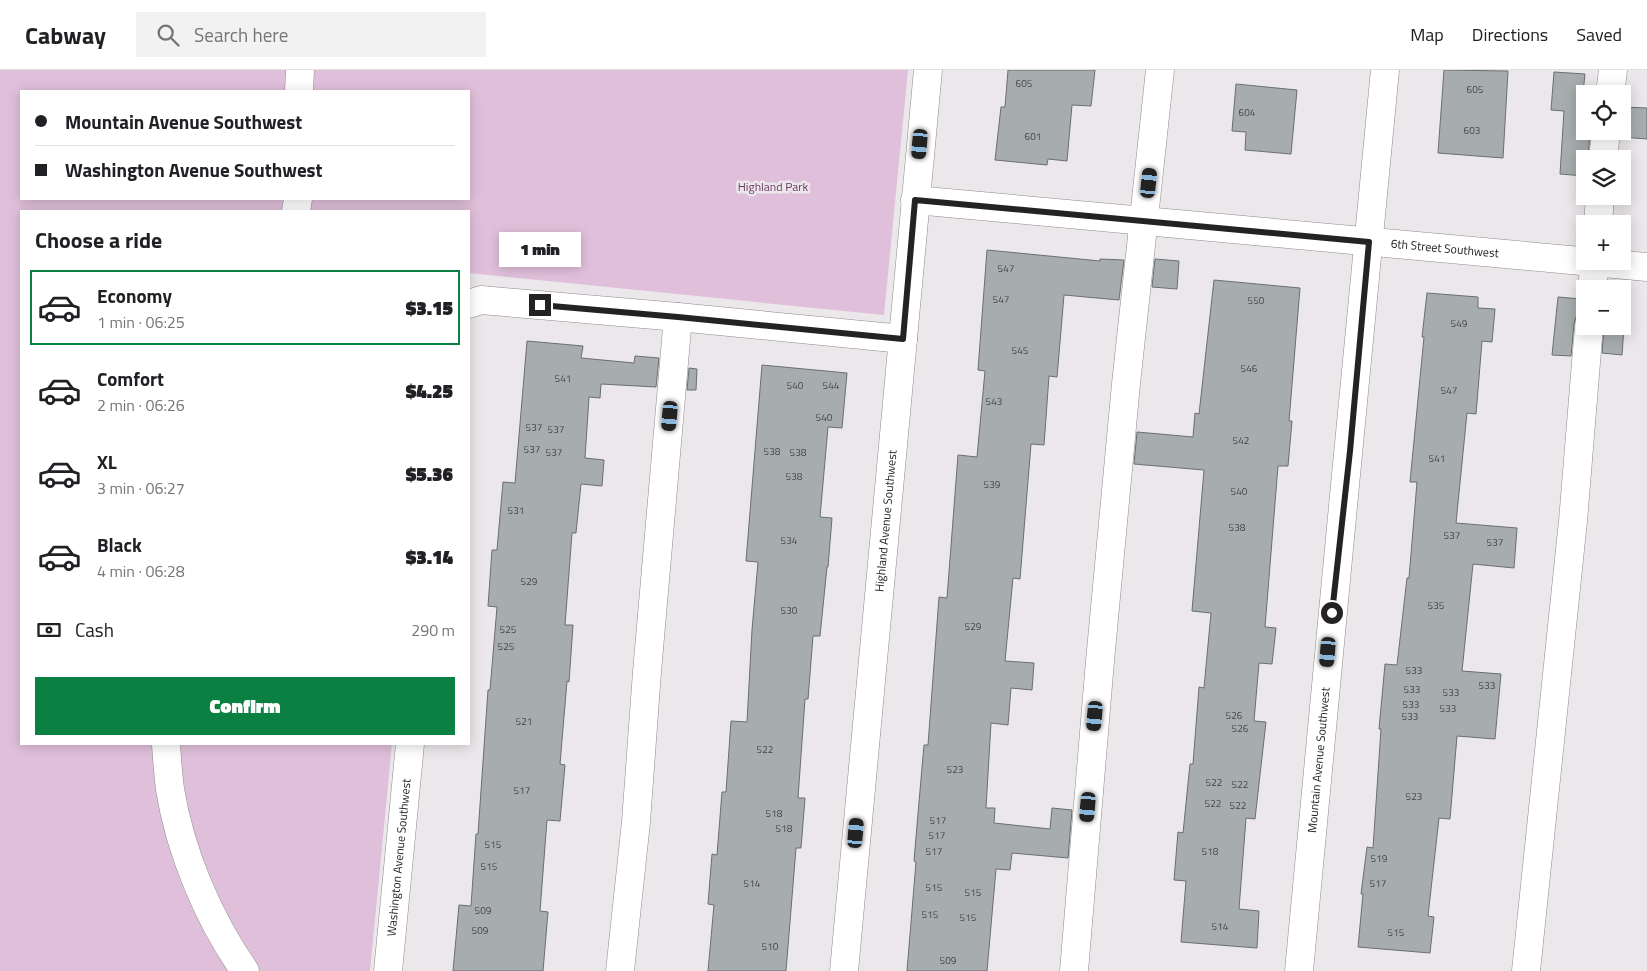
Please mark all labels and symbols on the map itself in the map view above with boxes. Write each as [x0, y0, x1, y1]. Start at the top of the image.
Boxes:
house number: 605 [1016, 76, 1033, 91]
house number: 605 [1467, 82, 1484, 97]
house number: 604 [1239, 105, 1256, 120]
house number: 603 [1464, 123, 1480, 138]
car [911, 128, 928, 160]
house number: 601 [1025, 129, 1041, 144]
car [1139, 167, 1158, 199]
park label: Highland Park [738, 177, 809, 196]
callout: 1 min [499, 232, 581, 268]
street label: 6th Street Southwest [1390, 234, 1500, 262]
house number: 547 [998, 261, 1014, 276]
house number: 547 [993, 292, 1009, 307]
house number: 550 [1248, 293, 1265, 308]
route end [529, 294, 551, 316]
house number: 549 [1451, 316, 1468, 331]
house number: 545 [1012, 343, 1029, 358]
house number: 546 [1241, 361, 1258, 376]
house number: 541 [555, 371, 571, 386]
house number: 540 [787, 378, 804, 393]
house number: 544 [823, 378, 840, 393]
house number: 547 [1441, 383, 1457, 398]
house number: 543 [986, 394, 1002, 409]
car [661, 400, 678, 432]
house number: 540 [816, 410, 833, 425]
house number: 537 [526, 420, 542, 435]
house number: 537 [548, 422, 564, 437]
house number: 542 [1233, 433, 1249, 448]
house number: 537 [524, 442, 540, 457]
house number: 538 [764, 444, 781, 459]
house number: 537 [546, 445, 562, 460]
house number: 538 [790, 445, 807, 460]
street label: Highland Avenue Southwest [869, 448, 902, 593]
house number: 541 [1429, 451, 1445, 466]
house number: 538 [786, 469, 803, 484]
house number: 539 [984, 477, 1001, 492]
house number: 540 [1231, 484, 1248, 499]
house number: 531 [508, 503, 524, 518]
house number: 538 [1229, 520, 1246, 535]
house number: 537 [1444, 528, 1460, 543]
house number: 534 [781, 533, 798, 548]
house number: 537 [1487, 535, 1503, 550]
house number: 529 [521, 574, 538, 589]
house number: 535 [1428, 598, 1445, 613]
route start [1321, 602, 1343, 624]
house number: 530 [781, 603, 798, 618]
house number: 529 [965, 619, 982, 634]
house number: 525 [500, 622, 517, 637]
car [1319, 636, 1336, 668]
house number: 525 [498, 639, 515, 654]
house number: 533 [1406, 663, 1422, 678]
house number: 533 [1479, 678, 1495, 693]
house number: 533 [1404, 682, 1420, 697]
house number: 533 [1443, 685, 1459, 700]
street label: Mountain Avenue Southwest [1302, 686, 1335, 834]
house number: 533 [1403, 697, 1419, 712]
car [1086, 700, 1103, 732]
house number: 533 [1440, 701, 1456, 716]
house number: 526 [1226, 708, 1243, 723]
house number: 533 [1402, 709, 1418, 724]
house number: 521 [516, 714, 532, 729]
house number: 526 [1232, 721, 1249, 736]
house number: 522 [757, 742, 773, 757]
house number: 523 [947, 762, 963, 777]
house number: 522 [1206, 775, 1222, 790]
street label: Washington Avenue Southwest [381, 777, 416, 937]
house number: 522 [1232, 777, 1248, 792]
house number: 517 [514, 783, 530, 798]
house number: 523 [1406, 789, 1422, 804]
car [1079, 791, 1096, 823]
house number: 522 [1205, 796, 1221, 811]
house number: 522 [1230, 798, 1246, 813]
house number: 518 [766, 806, 783, 821]
house number: 517 [930, 813, 946, 828]
car [847, 817, 864, 849]
house number: 518 [776, 821, 793, 836]
house number: 517 [929, 828, 945, 843]
house number: 515 [485, 837, 502, 852]
house number: 517 [926, 844, 942, 859]
house number: 518 [1202, 844, 1219, 859]
house number: 519 [1371, 851, 1388, 866]
house number: 515 [481, 859, 498, 874]
house number: 514 [744, 876, 761, 891]
house number: 517 [1370, 876, 1386, 891]
house number: 515 [926, 880, 943, 895]
house number: 515 [965, 885, 982, 900]
house number: 509 [475, 903, 492, 918]
house number: 515 [922, 907, 939, 922]
house number: 515 [960, 910, 977, 925]
house number: 514 [1212, 919, 1229, 934]
house number: 509 [472, 923, 489, 938]
house number: 515 [1388, 925, 1405, 940]
house number: 510 [762, 939, 779, 954]
house number: 509 [940, 953, 957, 968]

